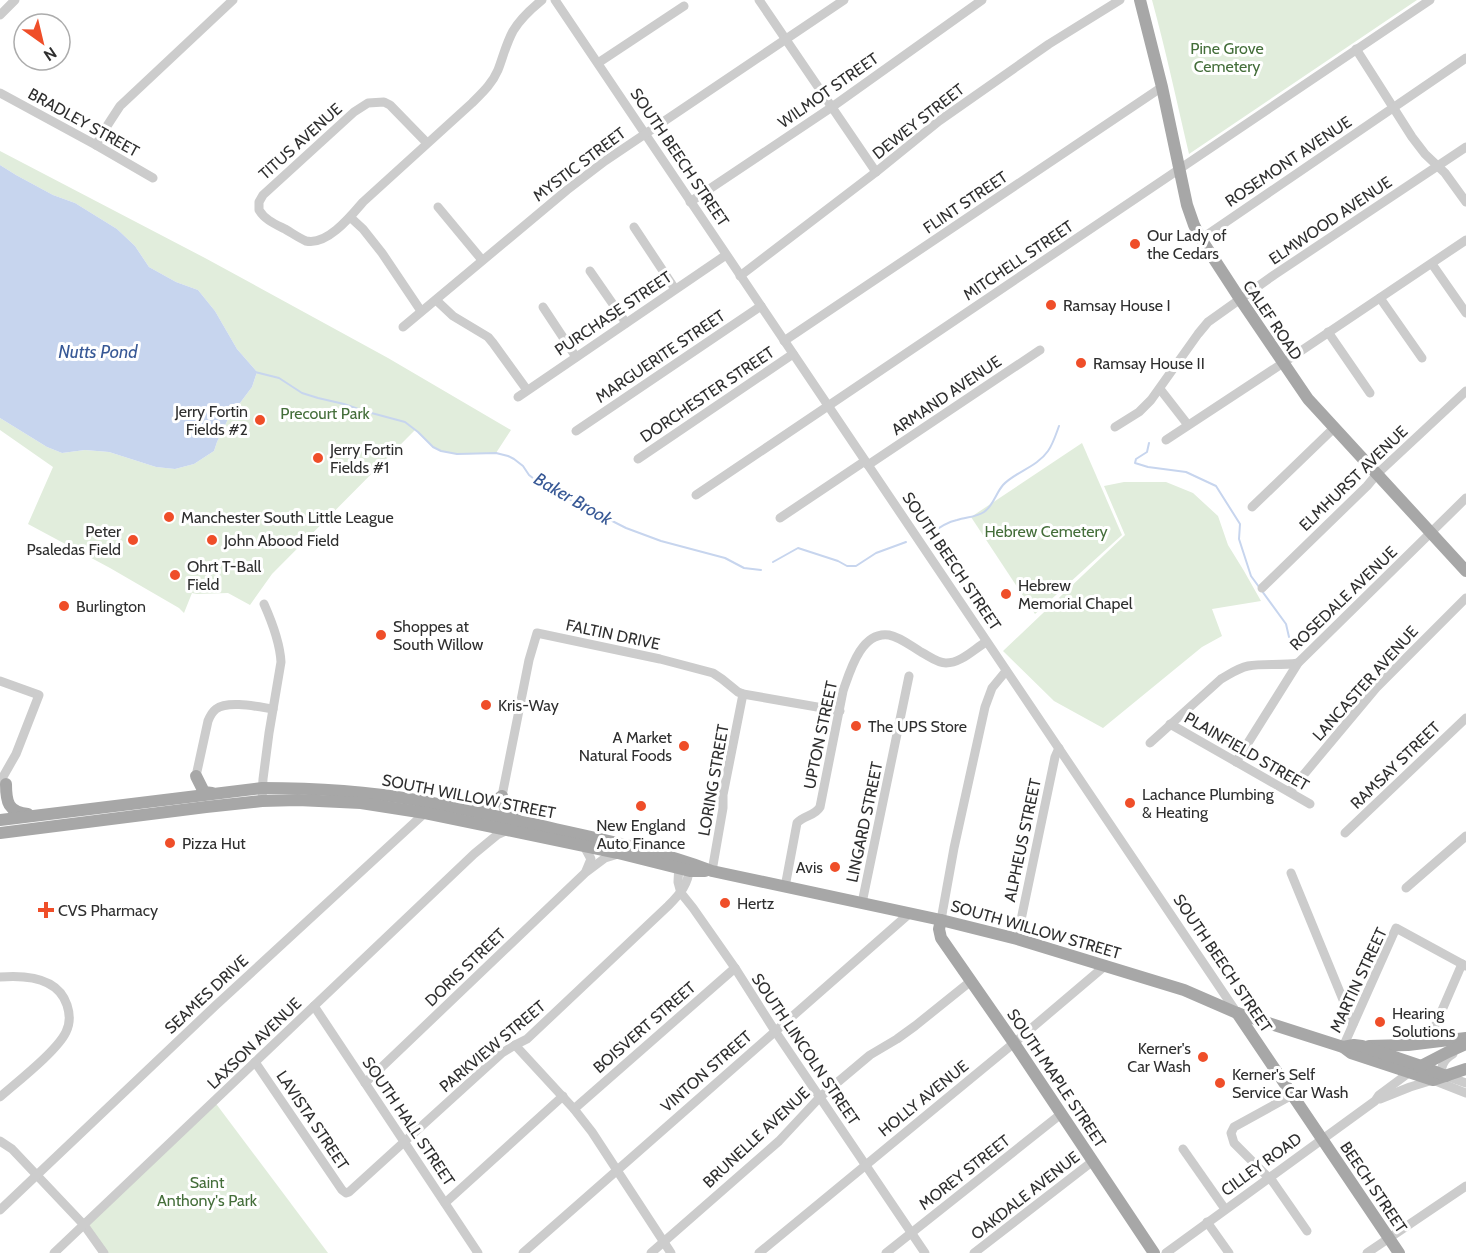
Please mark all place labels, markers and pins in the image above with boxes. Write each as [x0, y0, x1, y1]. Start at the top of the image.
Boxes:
place label: Our Lady of the Cedars [1147, 226, 1227, 263]
marker: Our Lady of the Cedars [1128, 237, 1142, 251]
place label: Ramsay House I [1063, 296, 1171, 315]
marker: Ramsay House I [1044, 298, 1058, 312]
place label: Ramsay House II [1093, 354, 1205, 373]
marker: Ramsay House II [1074, 356, 1088, 370]
place label: Jerry Fortin Fields #2 [174, 402, 248, 439]
marker: Jerry Fortin Fields #2 [253, 413, 267, 427]
place label: Jerry Fortin Fields #1 [329, 440, 403, 477]
marker: Jerry Fortin Fields #1 [311, 451, 325, 465]
place label: Manchester South Little League [181, 508, 394, 527]
marker: Manchester South Little League [162, 510, 176, 524]
place label: Peter Psaledas Field [27, 522, 122, 559]
place label: John Abood Field [223, 531, 339, 550]
marker: Peter Psaledas Field [126, 533, 140, 547]
marker: John Abood Field [205, 533, 219, 547]
place label: Ohrt T-Ball Field [187, 557, 262, 594]
marker: Ohrt T-Ball Field [168, 568, 182, 582]
place label: Hebrew Memorial Chapel [1018, 576, 1133, 613]
marker: Hebrew Memorial Chapel [999, 587, 1013, 601]
place label: Burlington [76, 597, 146, 616]
marker: Burlington [57, 599, 71, 613]
place label: Shoppes at South Willow [393, 617, 484, 654]
marker: Shoppes at South Willow [374, 628, 388, 642]
place label: Kris-Way [498, 696, 559, 715]
marker: Kris-Way [479, 698, 493, 712]
place label: The UPS Store [868, 717, 967, 736]
marker: The UPS Store [849, 719, 863, 733]
place label: A Market Natural Foods [579, 728, 673, 765]
marker: A Market Natural Foods [677, 739, 691, 753]
place label: Lachance Plumbing & Heating [1142, 785, 1275, 822]
marker: Lachance Plumbing & Heating [1123, 796, 1137, 810]
marker: New England Auto Finance [634, 799, 648, 813]
place label: New England Auto Finance [596, 816, 686, 853]
place label: Pizza Hut [182, 834, 246, 853]
marker: Pizza Hut [163, 836, 177, 850]
place label: Avis [796, 858, 823, 877]
marker: Avis [828, 860, 842, 874]
place label: Hertz [737, 894, 775, 913]
marker: Hertz [718, 896, 732, 910]
place label: CVS Pharmacy [58, 901, 158, 920]
marker: CVS Pharmacy [39, 903, 53, 917]
place label: Hearing Solutions [1392, 1004, 1456, 1041]
marker: Hearing Solutions [1373, 1015, 1387, 1029]
place label: Kerner's Car Wash [1127, 1039, 1191, 1076]
marker: Kerner's Car Wash [1196, 1050, 1210, 1064]
place label: Kerner's Self Service Car Wash [1232, 1065, 1348, 1102]
marker: Kerner's Self Service Car Wash [1213, 1076, 1227, 1090]

